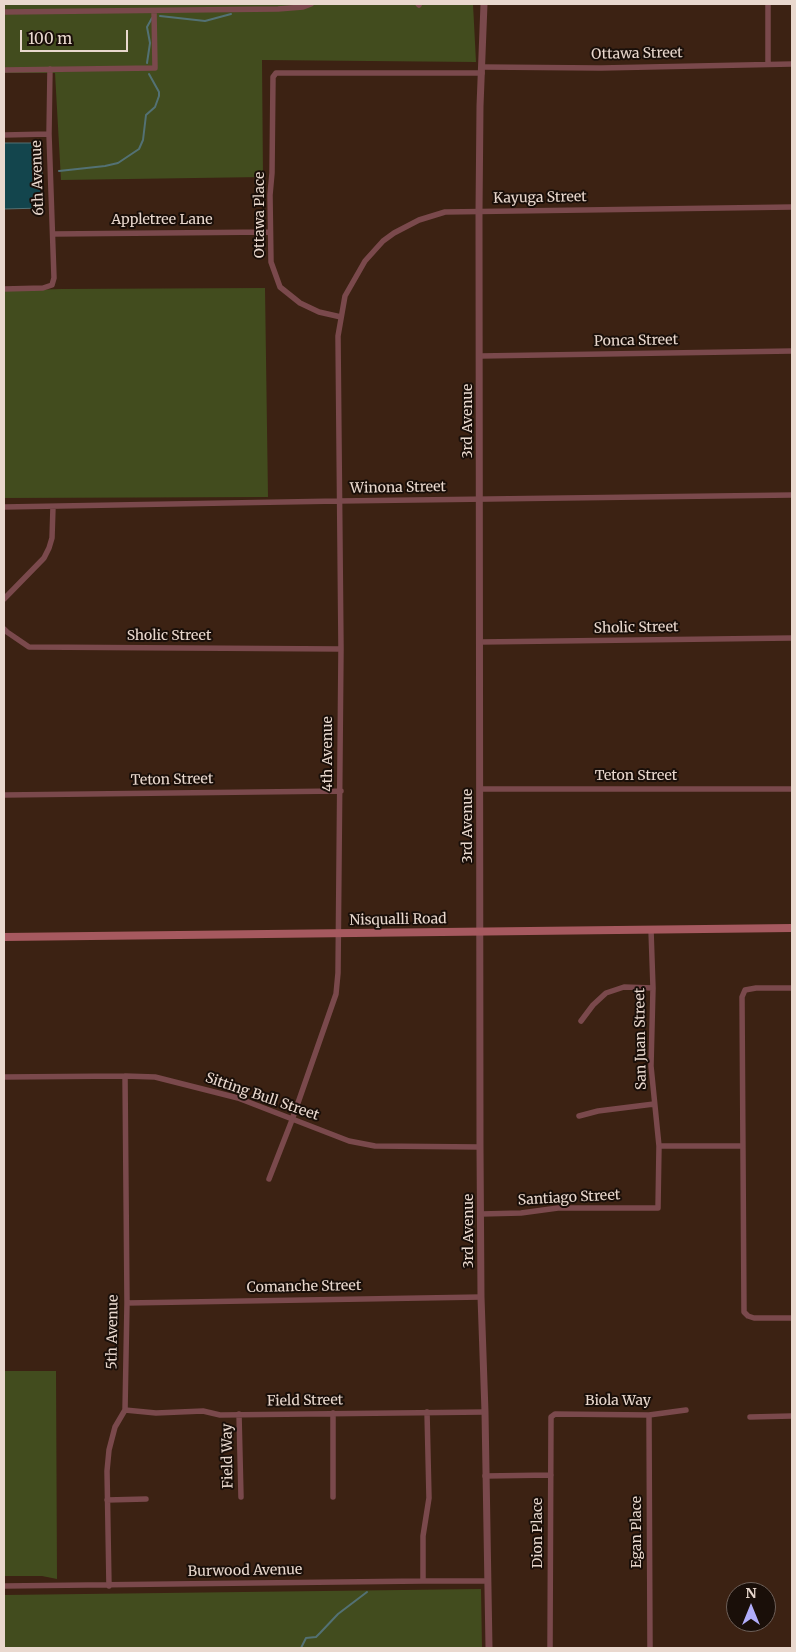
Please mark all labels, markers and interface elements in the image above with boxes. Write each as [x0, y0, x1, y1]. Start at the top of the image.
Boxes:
scale bar [22, 20, 130, 52]
text: 100 m [28, 29, 72, 48]
street label: Ottawa Street [591, 45, 683, 63]
street label: 6th Avenue [28, 140, 48, 216]
street label: Ottawa Place [252, 172, 268, 258]
street label: Kayuga Street [493, 189, 587, 207]
street label: Appletree Lane [111, 212, 213, 228]
street label: Ponca Street [594, 332, 678, 350]
street label: 3rd Avenue [460, 384, 476, 458]
street label: Winona Street [350, 479, 446, 497]
street label: Sholic Street [593, 619, 679, 637]
street label: Sholic Street [127, 628, 211, 644]
street label: 4th Avenue [320, 716, 336, 792]
street label: Teton Street [595, 768, 677, 784]
street label: Teton Street [131, 771, 213, 789]
street label: 3rd Avenue [460, 789, 476, 863]
street label: Nisqualli Road [349, 911, 447, 929]
street label: San Juan Street [632, 988, 650, 1090]
street label: Sitting Bull Street [203, 1070, 321, 1124]
street label: Santiago Street [517, 1187, 621, 1209]
street label: 3rd Avenue [461, 1194, 477, 1268]
street label: Comanche Street [247, 1278, 361, 1296]
street label: 5th Avenue [104, 1294, 122, 1370]
street label: Field Street [267, 1392, 343, 1410]
street label: Biola Way [585, 1393, 651, 1409]
street label: Field Way [219, 1423, 237, 1489]
street label: Egan Place [629, 1496, 645, 1568]
street label: Dion Place [530, 1498, 546, 1568]
street label: Burwood Avenue [188, 1562, 302, 1580]
north arrow [726, 1582, 776, 1632]
text: N [745, 1584, 757, 1602]

